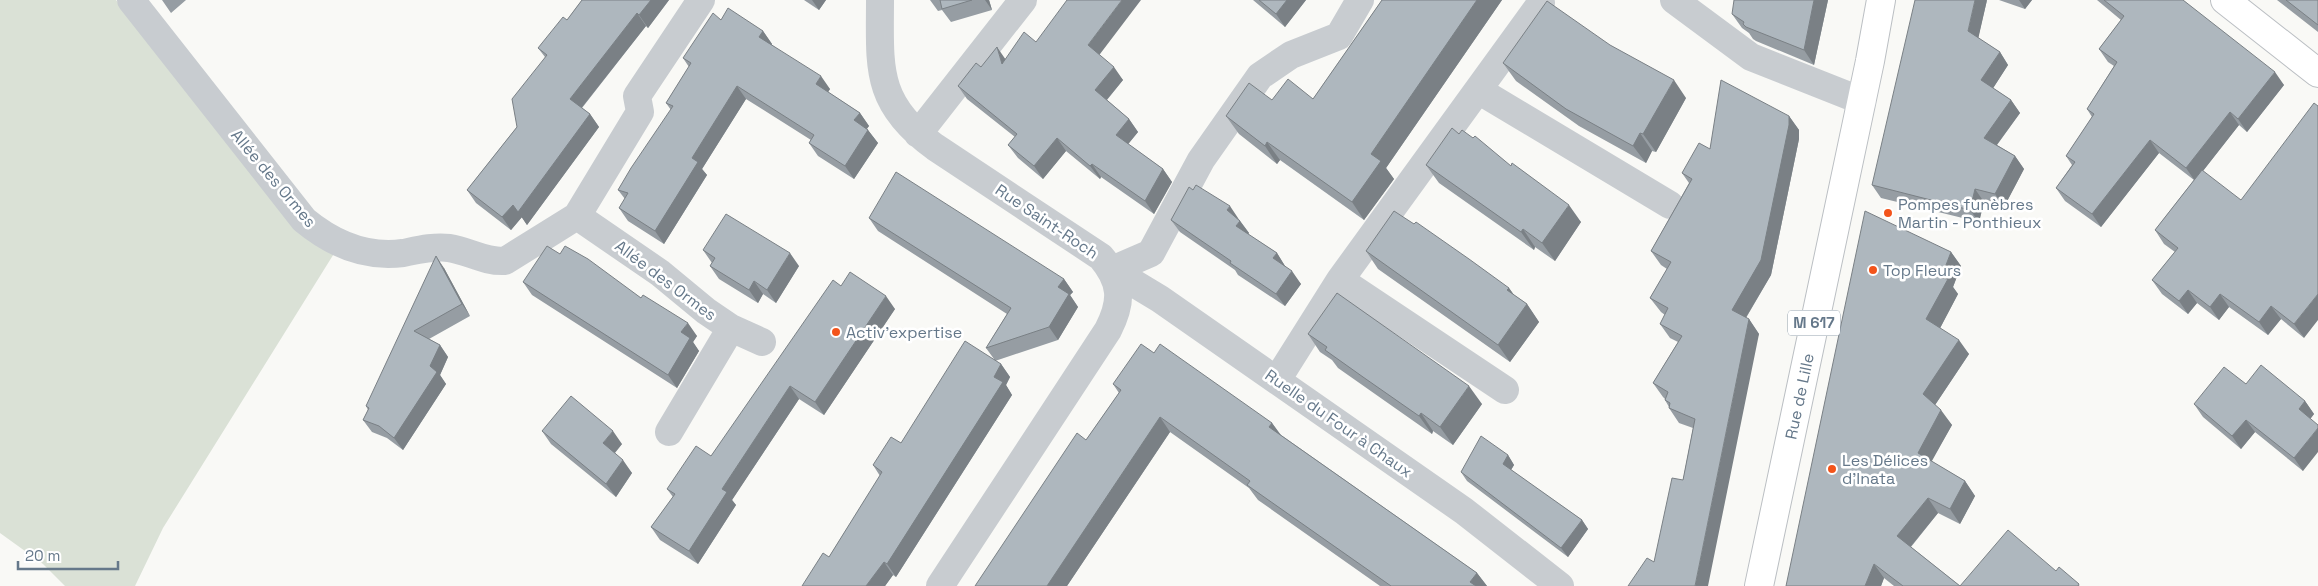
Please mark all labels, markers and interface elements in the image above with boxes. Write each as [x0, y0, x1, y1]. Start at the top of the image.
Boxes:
street label: Allée des Ormes [226, 125, 321, 232]
street label: Rue Saint-Roch [991, 179, 1102, 264]
place label: Pompes funèbres Martin - Ponthieux [1898, 194, 2041, 233]
marker: Pompes funèbres Martin - Ponthieux [1882, 207, 1894, 219]
street label: Allée des Ormes [611, 235, 721, 325]
place label: Top Fleurs [1883, 260, 1961, 281]
marker: Top Fleurs [1867, 264, 1879, 276]
road number: M 617 [1788, 310, 1840, 336]
place label: Activ'expertise [846, 322, 962, 343]
marker: Activ'expertise [830, 326, 842, 338]
street label: Rue de Lille [1780, 351, 1819, 441]
street label: Ruelle du Four à Chaux [1261, 365, 1416, 482]
place label: Les Délices d'Inata [1842, 450, 1928, 489]
marker: Les Délices d'Inata [1826, 463, 1838, 475]
scale bar [18, 538, 118, 570]
text: 20 m [25, 546, 60, 565]

